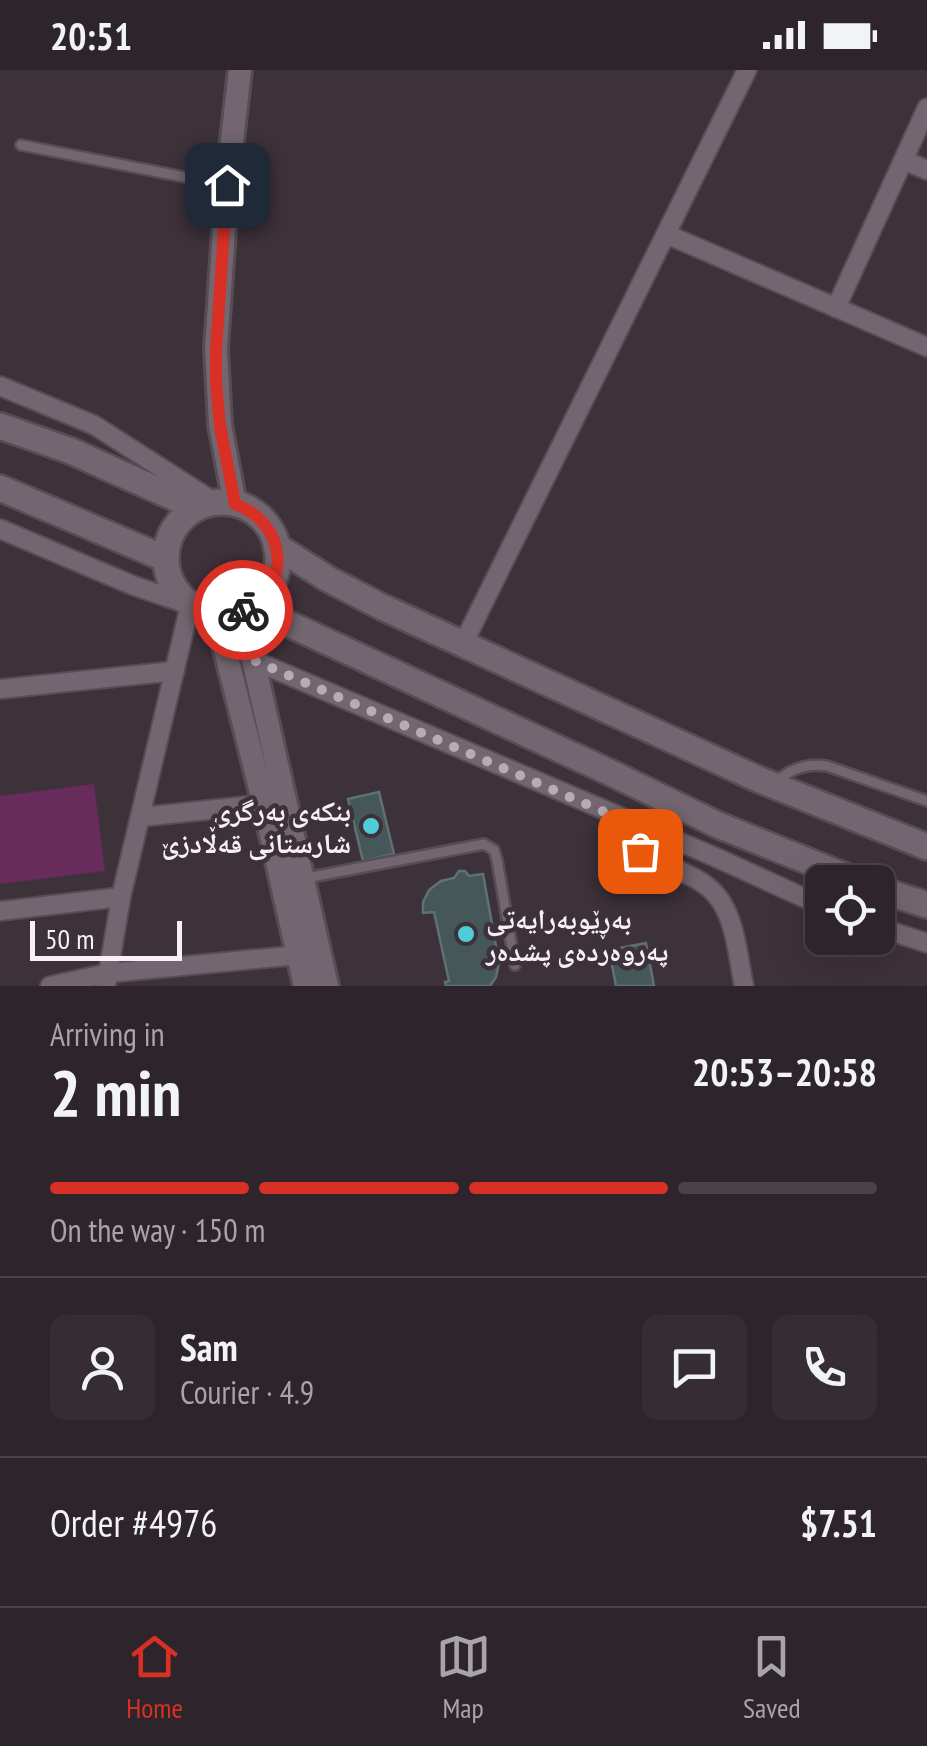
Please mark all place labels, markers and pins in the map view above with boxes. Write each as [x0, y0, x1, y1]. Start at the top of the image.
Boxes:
pin [185, 143, 270, 228]
place label: بنکەی بەرگری شارستانی قەڵادزێ [161, 792, 351, 861]
pin [598, 809, 683, 894]
marker: بنکەی بەرگری شارستانی قەڵادزێ [360, 815, 382, 837]
place label: بەڕێوبەرایەتی پەروەردەی پشدەر [485, 900, 668, 969]
marker: بەڕێوبەرایەتی پەروەردەی پشدەر [455, 923, 477, 945]

